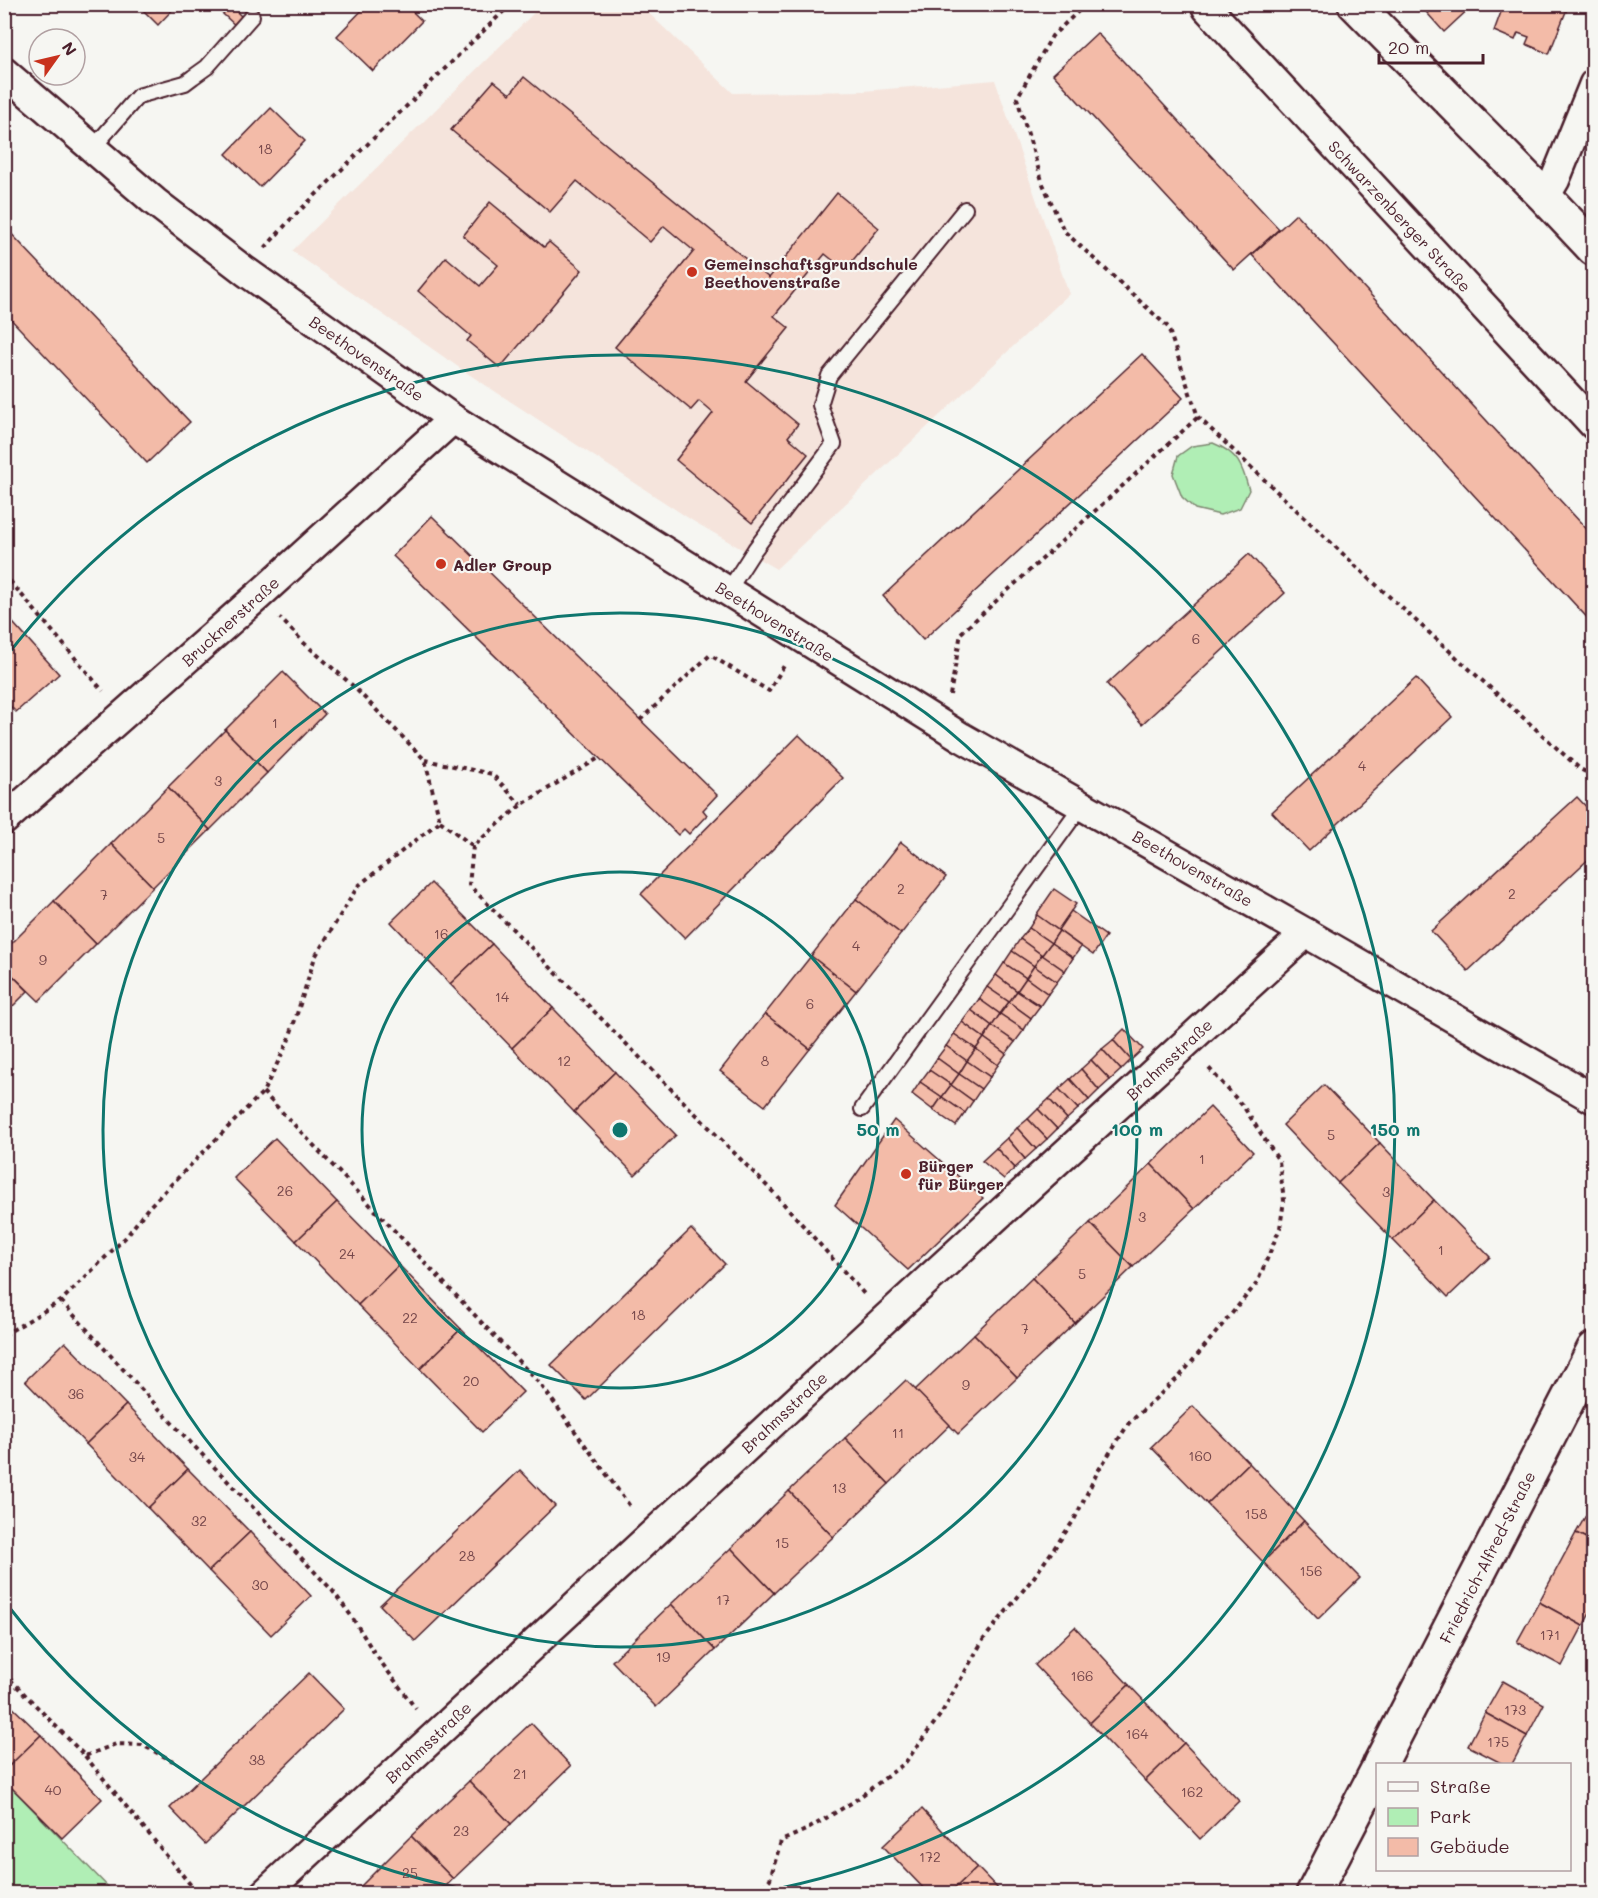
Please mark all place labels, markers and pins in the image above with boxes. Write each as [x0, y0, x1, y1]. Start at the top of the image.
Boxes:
place label: Gemeinschaftsgrundschule Beethovenstraße [704, 253, 918, 292]
marker: Gemeinschaftsgrundschule Beethovenstraße [685, 265, 699, 279]
place label: Adler Group [453, 554, 552, 575]
marker: Adler Group [434, 557, 448, 571]
centre of rings [610, 1120, 630, 1140]
place label: Bürger für Bürger [918, 1155, 1004, 1194]
marker: Bürger für Bürger [899, 1167, 913, 1181]

